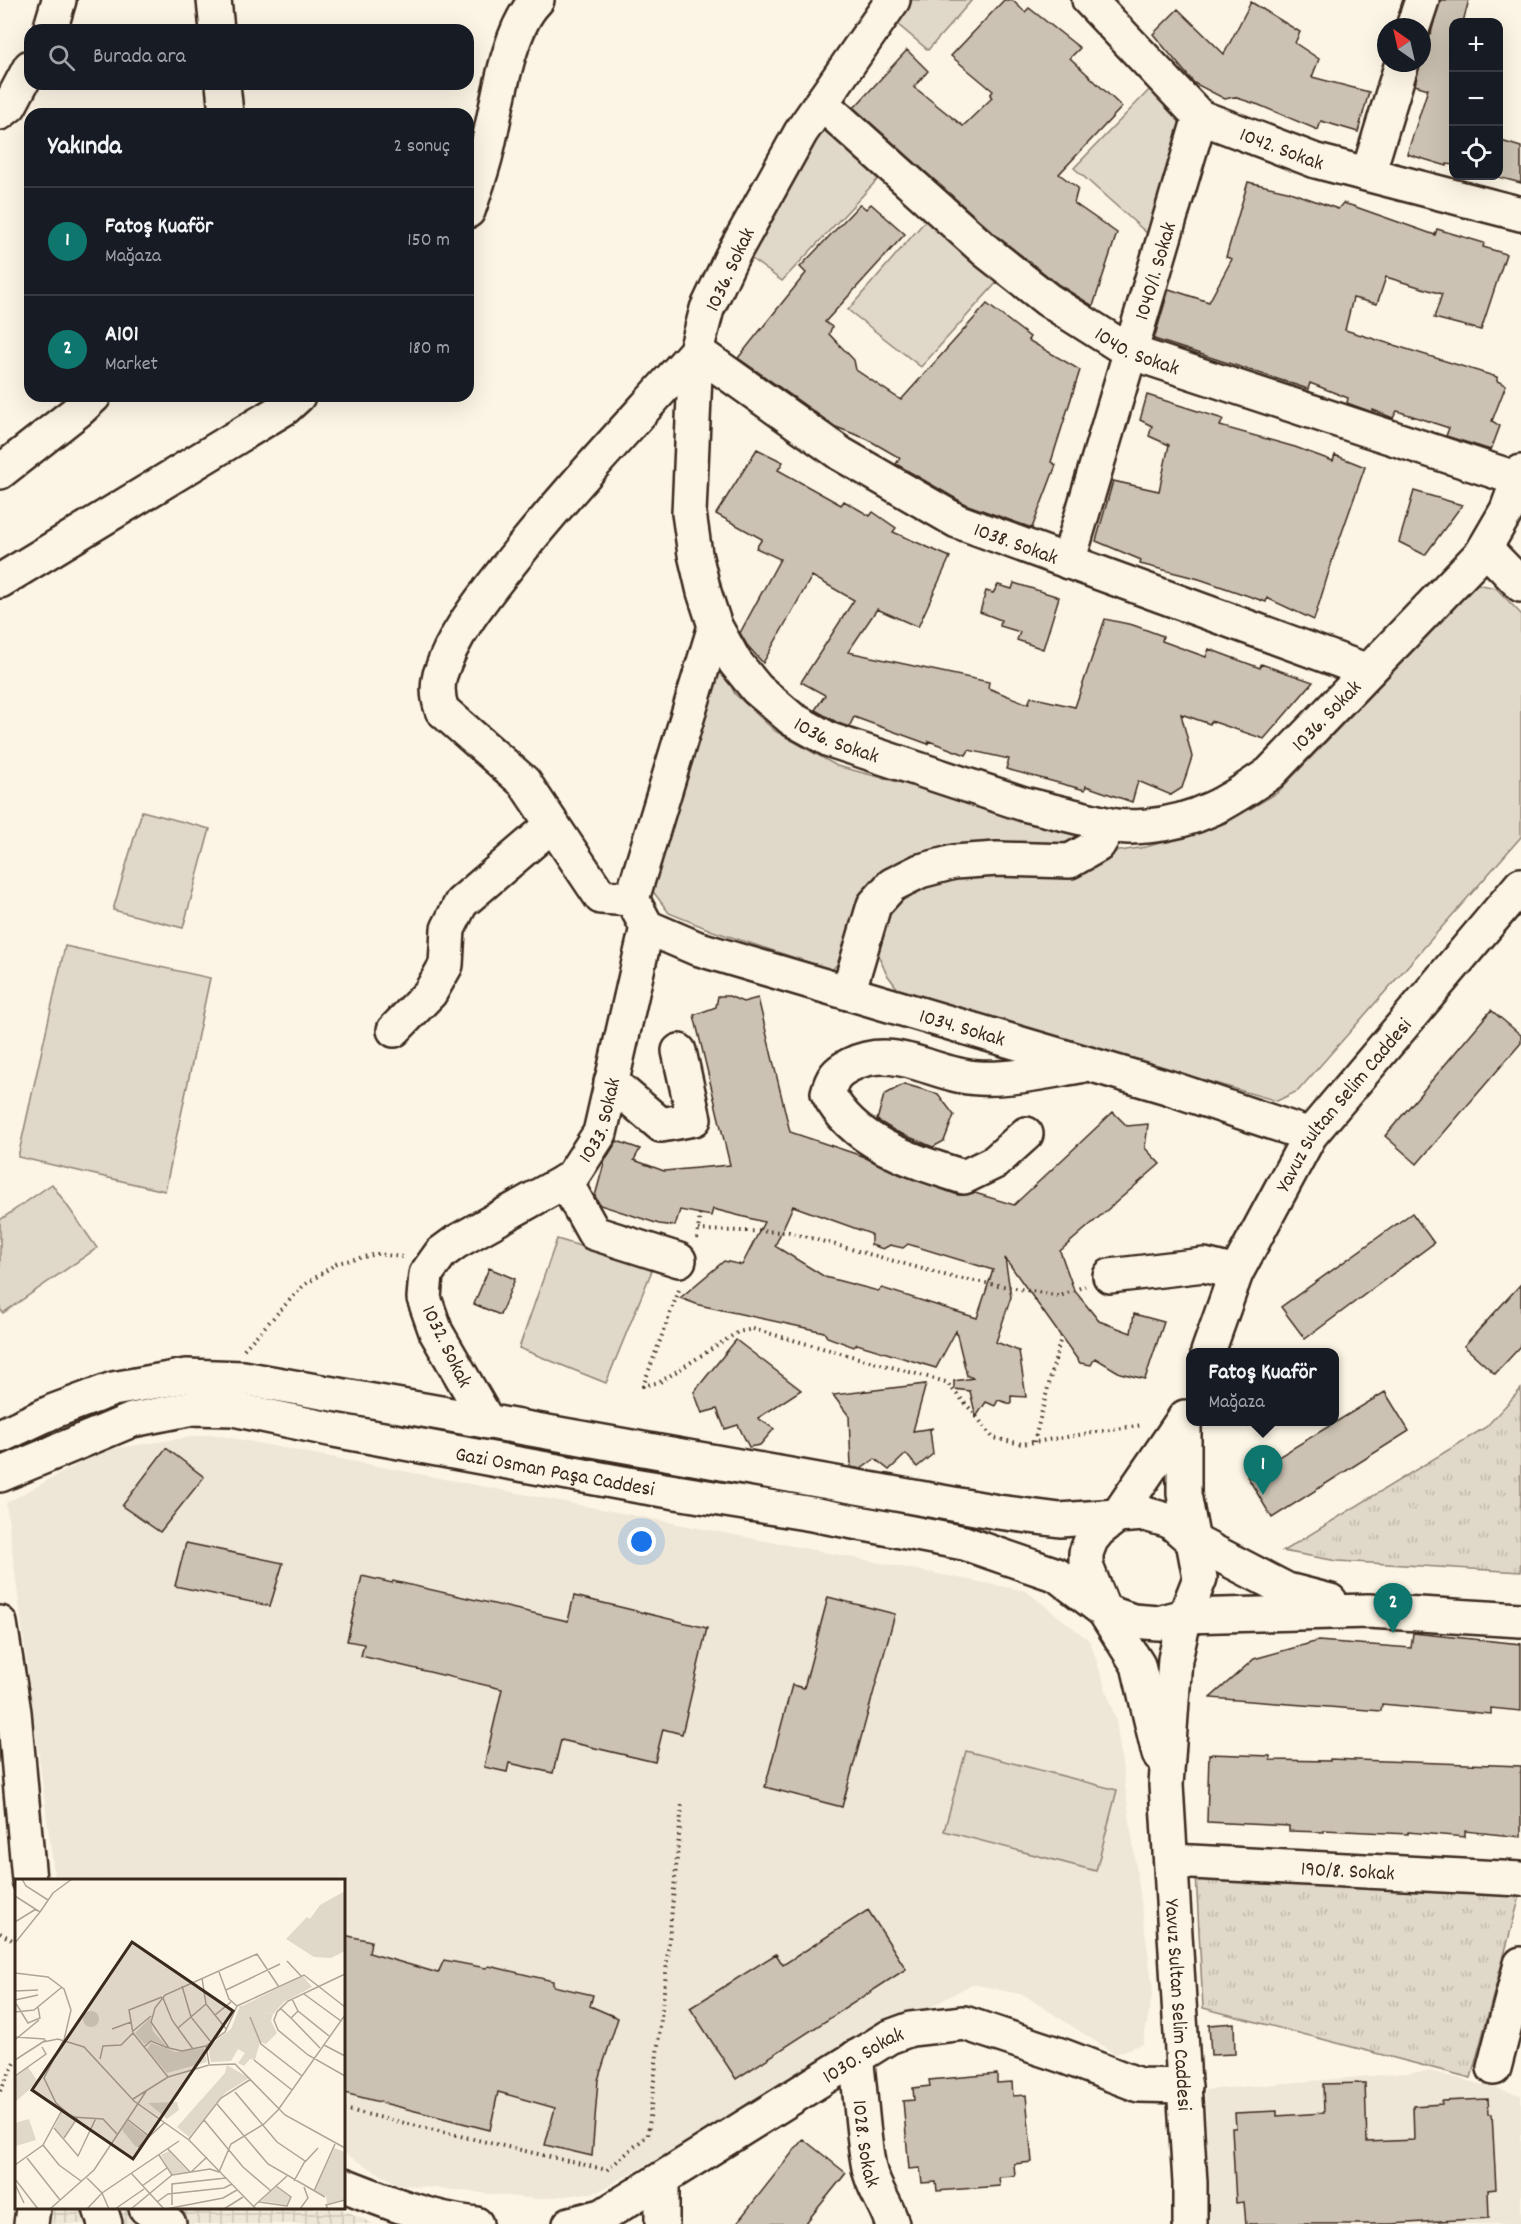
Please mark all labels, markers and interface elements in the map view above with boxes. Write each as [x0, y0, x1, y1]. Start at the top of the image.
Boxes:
north arrow [1377, 18, 1431, 72]
map controls [1449, 18, 1503, 180]
button: + [1449, 18, 1503, 72]
search box [24, 24, 474, 90]
icon: search [45, 41, 78, 74]
text: Burada ara [93, 42, 186, 73]
button: − [1449, 72, 1503, 126]
street label: 1042. Sokak [1234, 121, 1326, 180]
button: locate [1449, 126, 1503, 180]
text: Yakında [48, 129, 122, 166]
text: 2 sonuç [393, 133, 450, 161]
text: Fatoş Kuaför [105, 212, 213, 243]
street label: 1040/1. Sokak [1129, 219, 1186, 324]
street label: 1036. Sokak [699, 223, 764, 317]
text: 1 [65, 227, 70, 255]
text: 150 m [407, 227, 450, 255]
text: Mağaza [105, 243, 161, 271]
text: A101 [105, 320, 139, 351]
street label: 1040. Sokak [1087, 321, 1183, 385]
text: 2 [63, 335, 72, 363]
text: 180 m [408, 335, 450, 363]
text: Market [105, 351, 158, 379]
street label: 1038. Sokak [969, 516, 1062, 575]
street label: 1036. Sokak [1286, 674, 1370, 760]
street label: 1036. Sokak [788, 711, 882, 773]
street label: 1034. Sokak [915, 1003, 1008, 1056]
street label: Yavuz Sultan Selim Caddesi [1270, 1013, 1420, 1199]
street label: 1033. Sokak [573, 1075, 630, 1170]
street label: 1032. Sokak [412, 1301, 478, 1394]
popup [1186, 1348, 1339, 1426]
text: Fatoş Kuaför [1208, 1358, 1317, 1389]
text: Mağaza [1208, 1389, 1265, 1417]
street label: Gazi Osman Paşa Caddesi [452, 1441, 656, 1506]
pin: 1 [1244, 1446, 1282, 1495]
your location [627, 1527, 656, 1556]
pin: 2 [1374, 1584, 1412, 1633]
street label: 190/8. Sokak [1300, 1856, 1395, 1890]
inset map [15, 1879, 345, 2209]
street label: Yavuz Sultan Selim Caddesi [1155, 1898, 1198, 2112]
street label: 1030. Sokak [818, 2021, 909, 2093]
street label: 1028. Sokak [843, 2099, 886, 2193]

